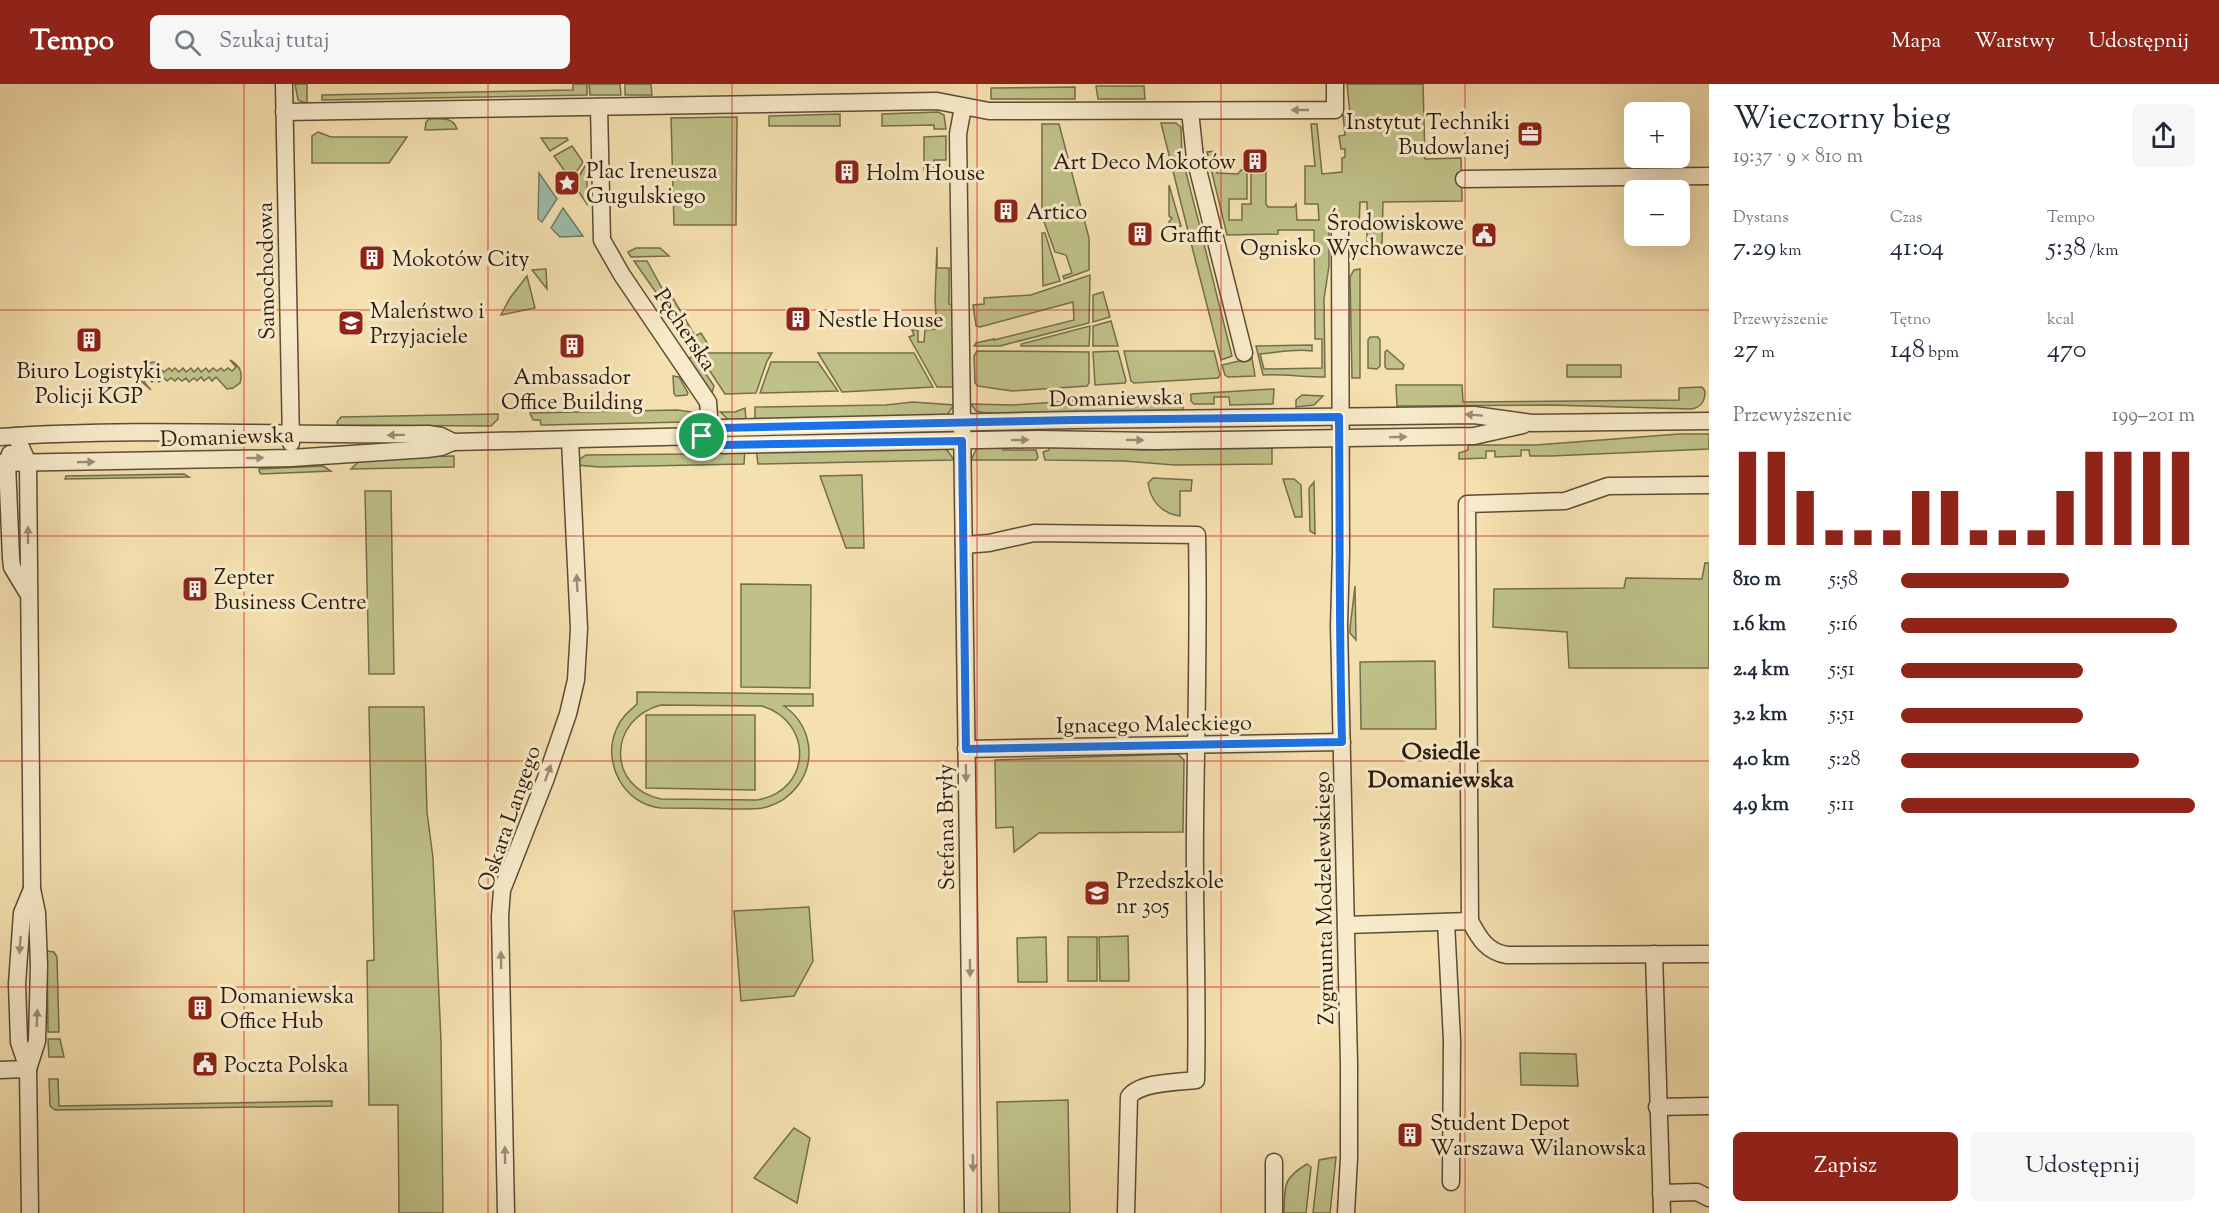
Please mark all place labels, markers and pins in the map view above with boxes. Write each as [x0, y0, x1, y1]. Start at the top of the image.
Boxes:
place label: Instytut Techniki Budowlanej [1346, 108, 1510, 165]
office icon: Instytut Techniki Budowlanej [1515, 119, 1545, 149]
building icon: Art Deco Mokotów [1240, 146, 1270, 176]
place label: Art Deco Mokotów [1053, 148, 1237, 180]
place label: Plac Ireneusza Gugulskiego [586, 157, 718, 214]
building icon: Holm House [832, 157, 862, 187]
place label: Holm House [866, 159, 985, 191]
place icon: Plac Ireneusza Gugulskiego [552, 168, 582, 198]
building icon: Artico [991, 196, 1021, 226]
place label: Artico [1026, 198, 1087, 230]
place label: Środowiskowe Ognisko Wychowawcze [1240, 208, 1464, 266]
building icon: Graffit [1125, 219, 1155, 249]
public building icon: Środowiskowe Ognisko Wychowawcze [1469, 220, 1499, 250]
place label: Graffit [1160, 221, 1222, 253]
building icon: Mokotów City [357, 243, 387, 273]
place label: Mokotów City [392, 245, 529, 277]
place label: Maleństwo i Przyjaciele [370, 297, 485, 354]
building icon: Nestle House [783, 304, 813, 334]
place label: Nestle House [818, 306, 944, 338]
school or university icon: Maleństwo i Przyjaciele [336, 308, 366, 338]
building icon: Biuro Logistyki Policji KGP [74, 325, 104, 355]
building icon: Ambassador Office Building [557, 331, 587, 361]
place label: Biuro Logistyki Policji KGP [16, 357, 162, 414]
place label: Ambassador Office Building [501, 363, 643, 420]
pin [676, 410, 727, 461]
place label: Zepter Business Centre [214, 563, 367, 620]
building icon: Zepter Business Centre [180, 574, 210, 604]
place label: Przedszkole nr 305 [1116, 867, 1224, 924]
school or university icon: Przedszkole nr 305 [1082, 878, 1112, 908]
place label: Domaniewska Office Hub [220, 982, 354, 1039]
building icon: Domaniewska Office Hub [185, 993, 215, 1023]
public building icon: Poczta Polska [190, 1049, 220, 1079]
place label: Poczta Polska [224, 1051, 348, 1083]
place label: Student Depot Warszawa Wilanowska [1430, 1109, 1646, 1166]
building icon: Student Depot Warszawa Wilanowska [1395, 1120, 1425, 1150]

